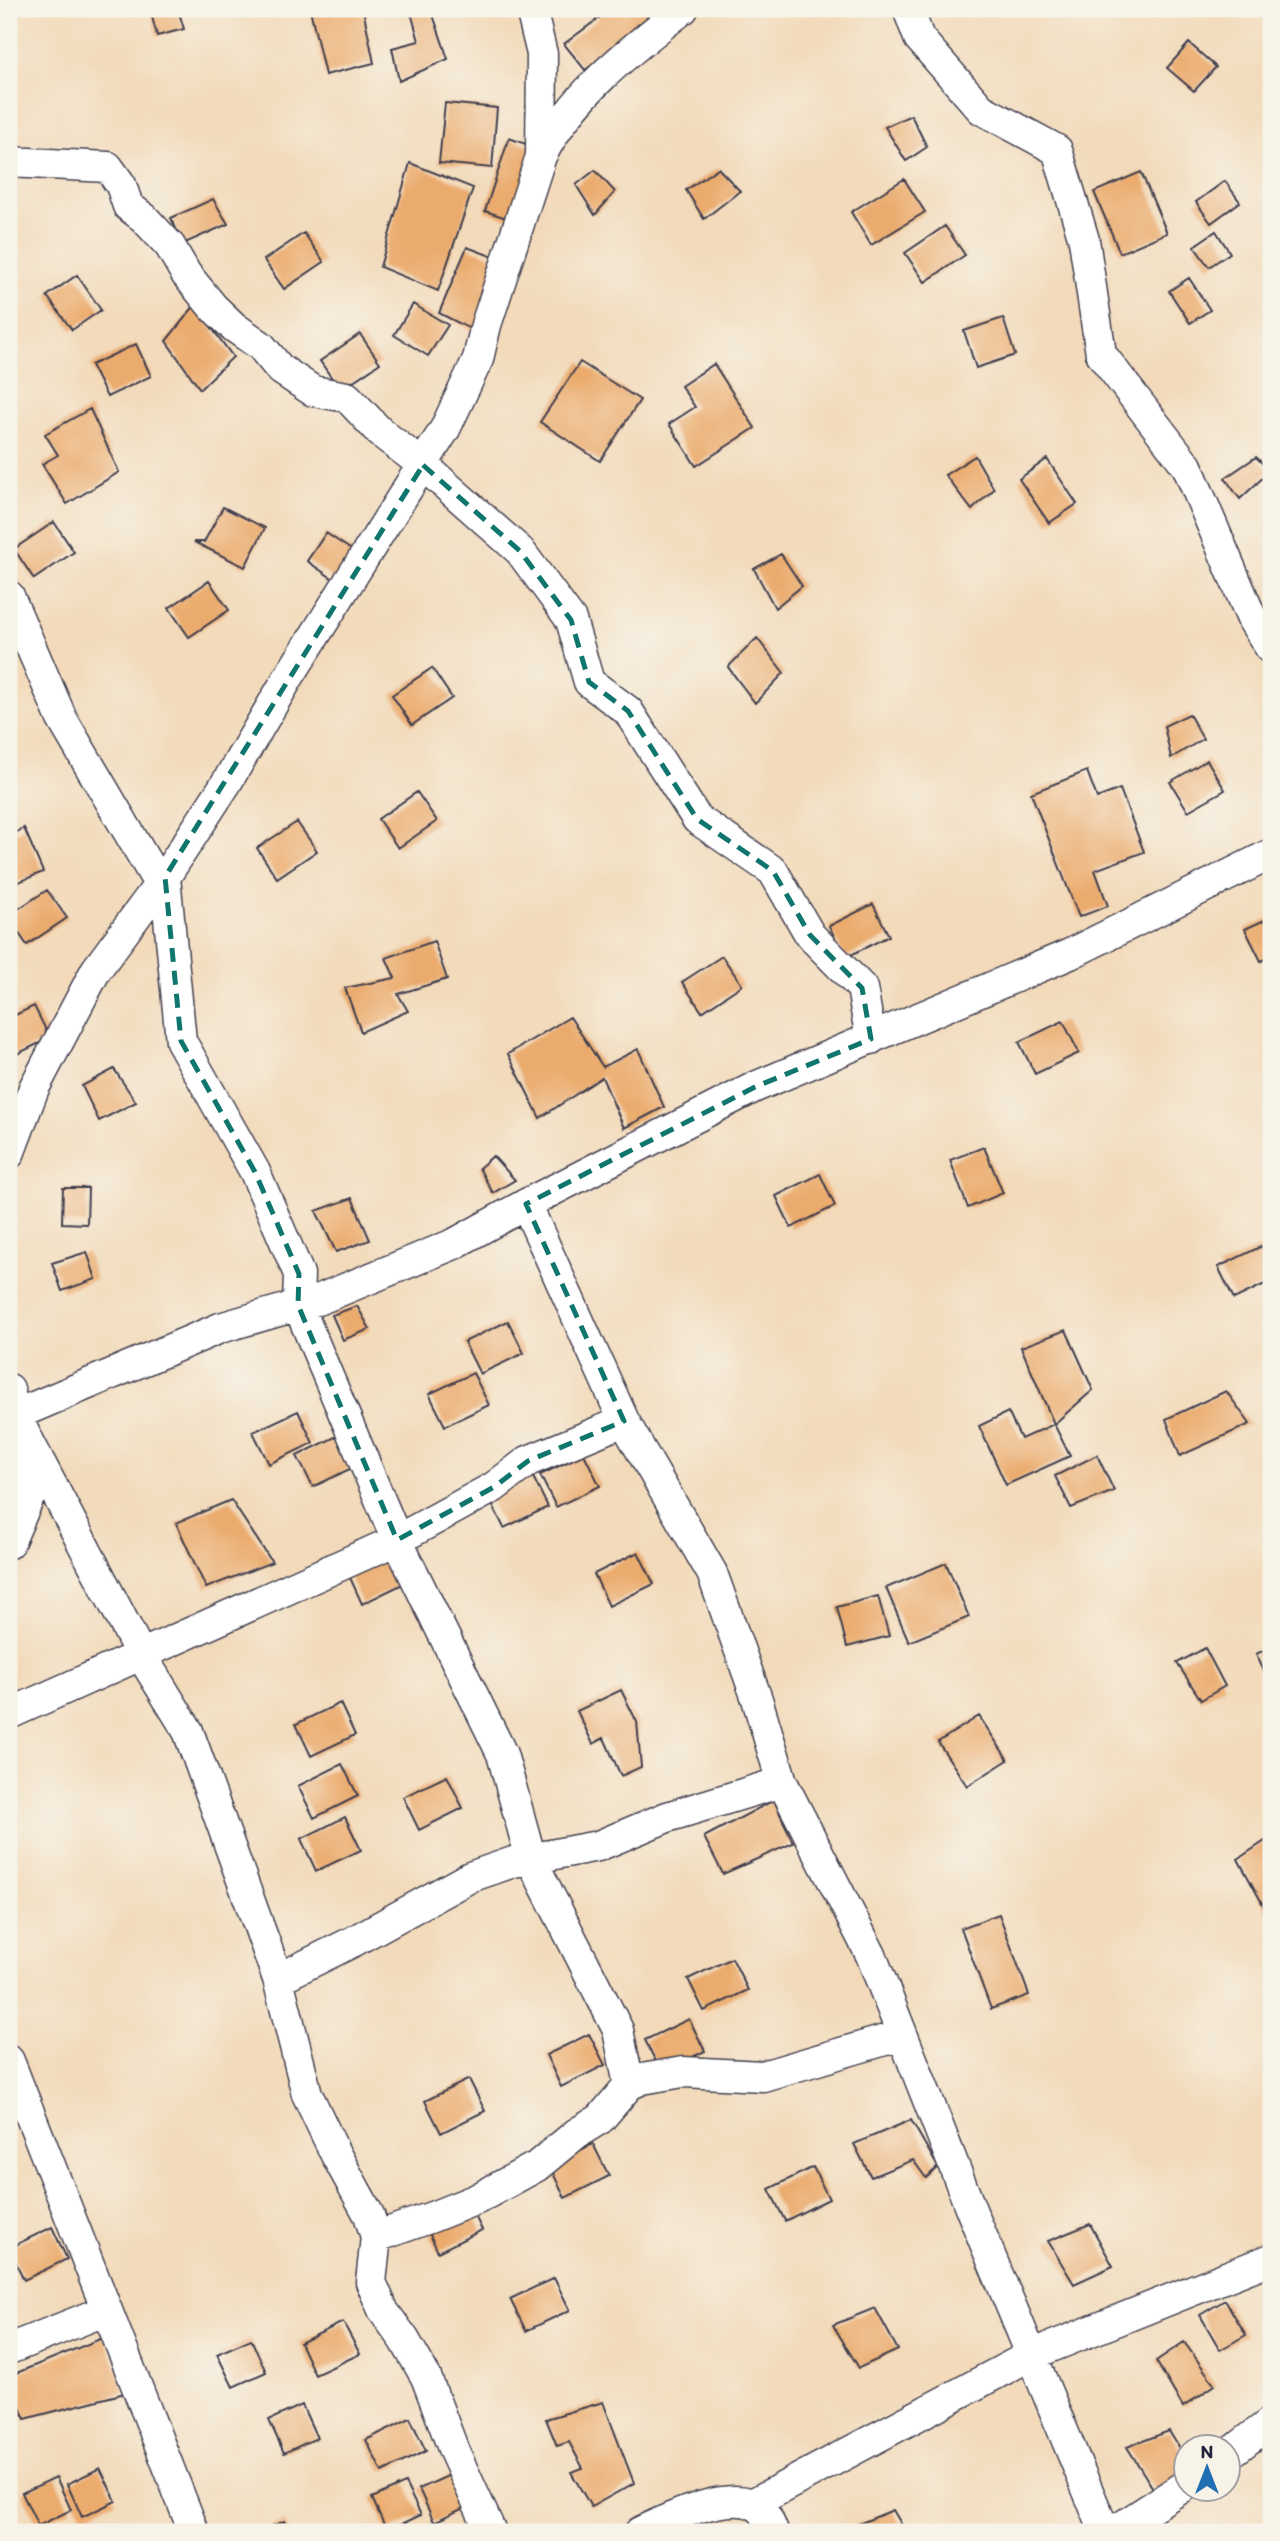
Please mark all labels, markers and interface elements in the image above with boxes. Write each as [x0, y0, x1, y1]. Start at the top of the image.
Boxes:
north arrow [1172, 2432, 1242, 2502]
text: N [1201, 2440, 1213, 2463]

